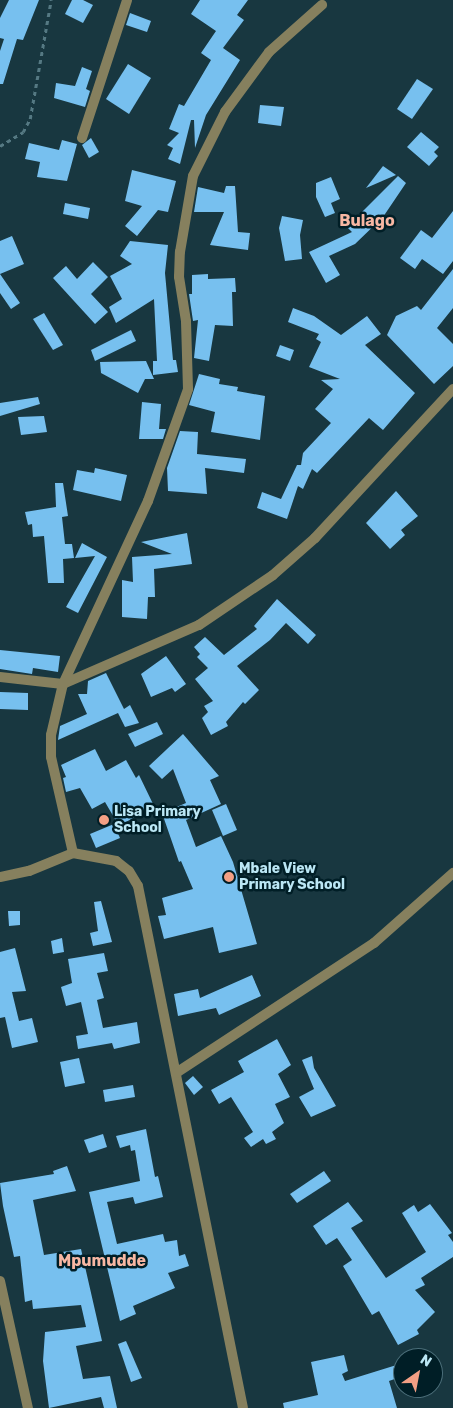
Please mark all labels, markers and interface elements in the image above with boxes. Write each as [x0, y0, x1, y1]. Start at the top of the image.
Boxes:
district label: Bulago [339, 211, 395, 231]
place label: Lisa Primary School [114, 804, 201, 836]
marker: Lisa Primary School [98, 814, 110, 826]
place label: Mbale View Primary School [239, 861, 345, 894]
marker: Mbale View Primary School [223, 871, 235, 883]
district label: Mpumudde [58, 1251, 146, 1271]
north arrow [393, 1348, 443, 1398]
text: N [417, 1351, 435, 1371]

